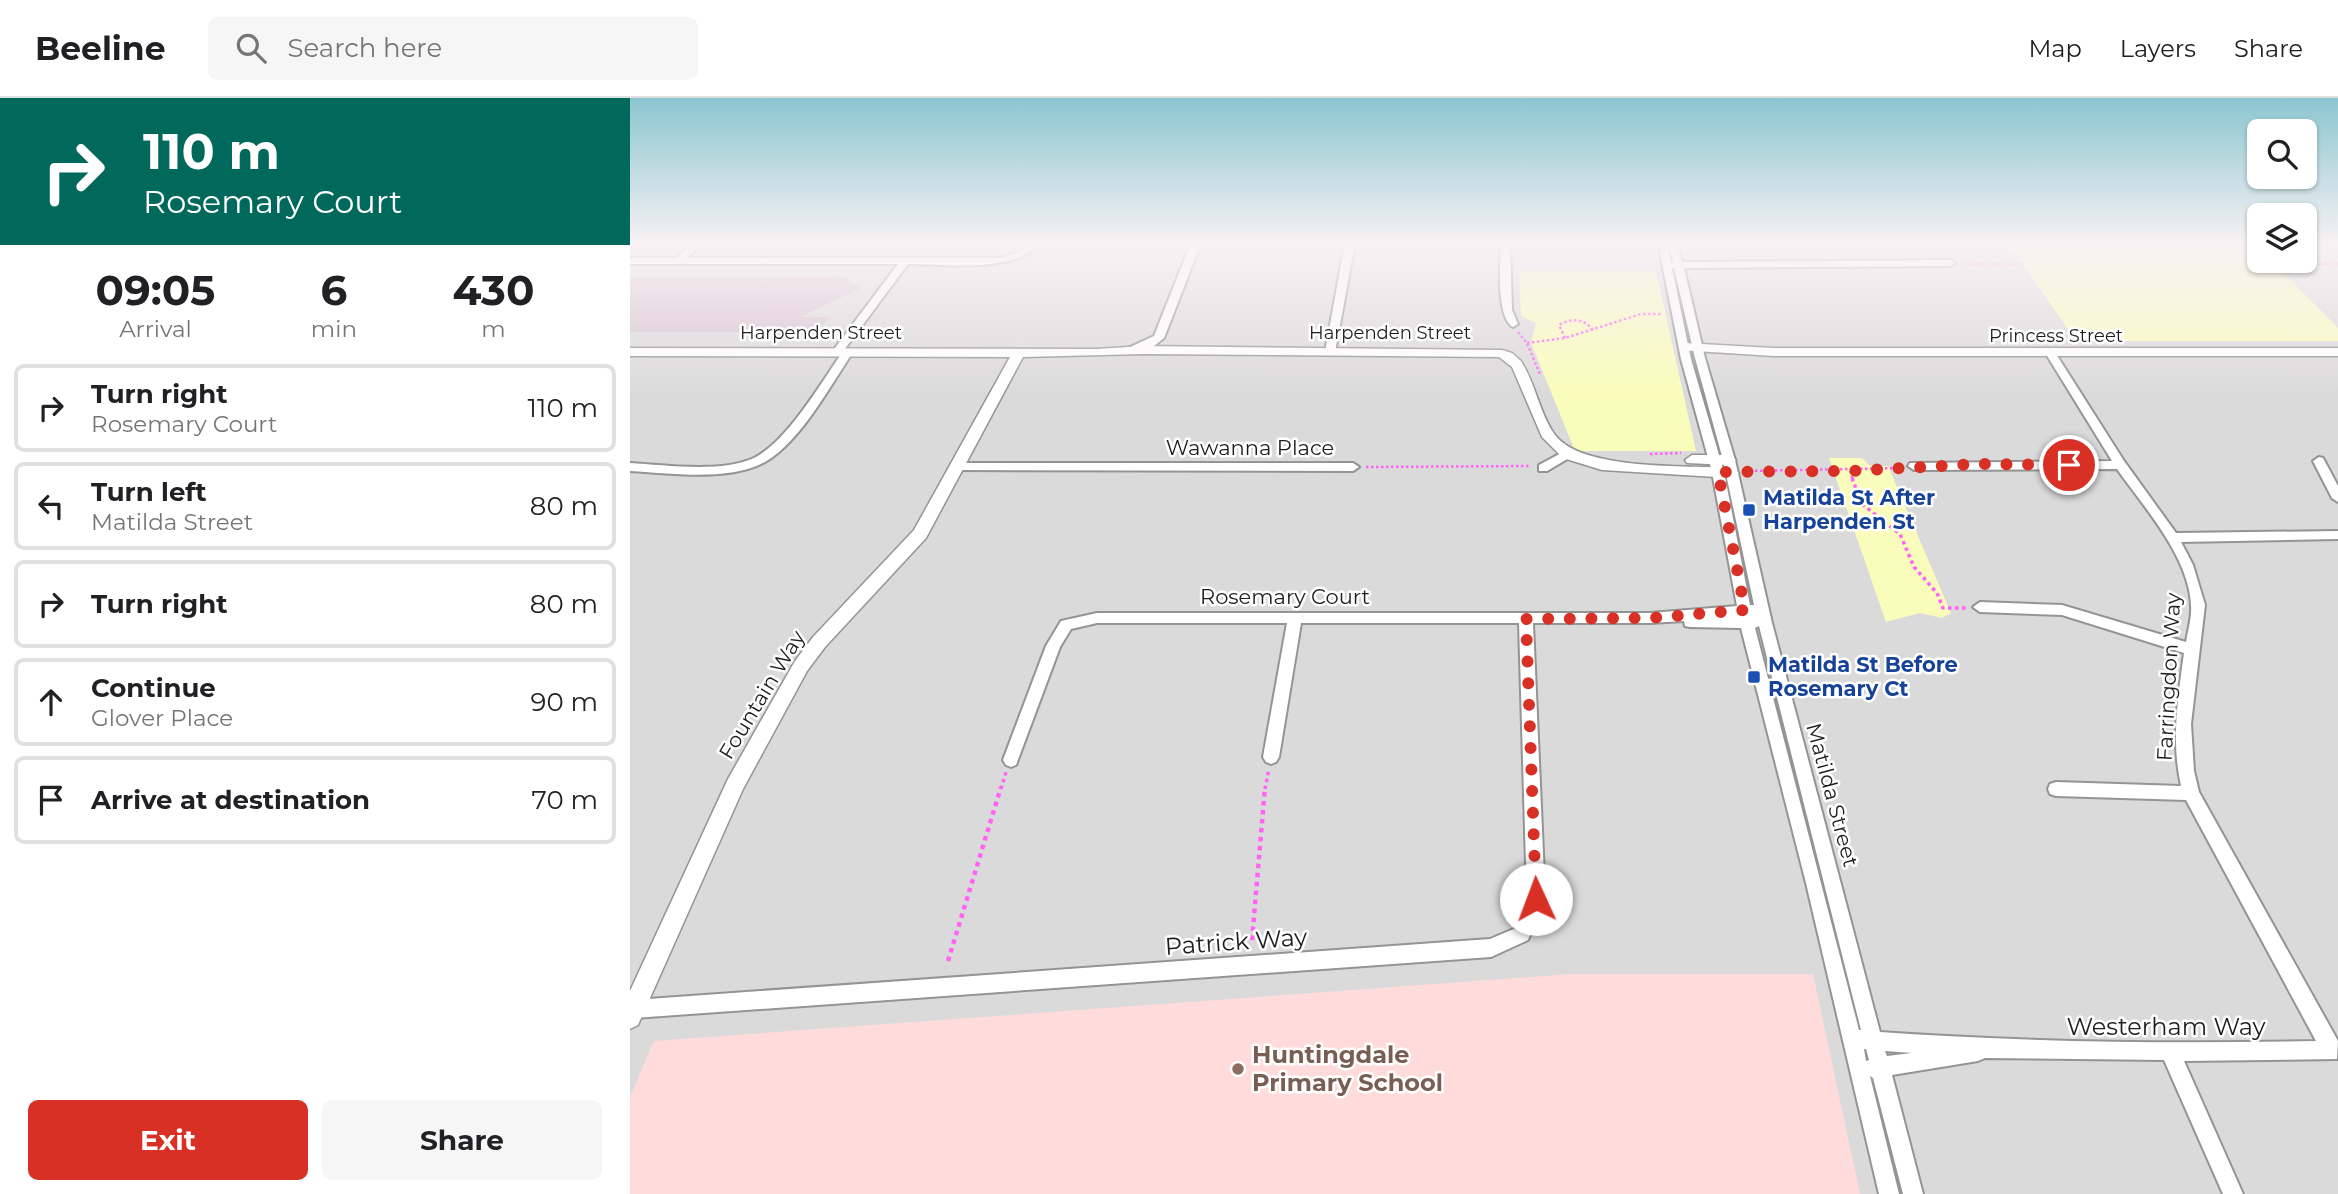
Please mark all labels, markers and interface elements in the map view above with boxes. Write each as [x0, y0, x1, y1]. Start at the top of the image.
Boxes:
search box [208, 17, 698, 80]
text: Beeline [35, 28, 166, 68]
icon: search [232, 29, 270, 67]
text: Search here [288, 32, 442, 64]
text: Map [2028, 34, 2082, 63]
text: Layers [2120, 34, 2196, 63]
text: Share [2234, 34, 2303, 63]
map controls [2247, 119, 2317, 273]
button: search [2247, 119, 2317, 189]
text: 110 m [143, 122, 280, 181]
icon: right [28, 126, 119, 217]
text: Rosemary Court [143, 182, 402, 221]
button: layers [2247, 203, 2317, 273]
text: 09:05 [96, 264, 215, 316]
text: 6 [320, 264, 347, 316]
text: 430 [452, 264, 534, 316]
text: Arrival [119, 315, 192, 343]
text: min [311, 315, 357, 343]
text: m [481, 315, 506, 343]
street label: Harpenden Street [740, 322, 902, 344]
street label: Harpenden Street [1309, 322, 1471, 344]
street label: Princess Street [1989, 325, 2123, 347]
text: Turn right [91, 378, 227, 410]
icon: right [32, 389, 70, 427]
text: 110 m [528, 392, 598, 424]
text: Rosemary Court [91, 410, 277, 438]
street label: Wawanna Place [1166, 435, 1334, 460]
pin [2039, 435, 2099, 495]
icon: arrive [2050, 446, 2088, 484]
text: Turn left [91, 476, 207, 508]
place label: Matilda St After Harpenden St [1763, 485, 1935, 534]
icon: left [32, 487, 70, 525]
text: 80 m [530, 490, 598, 522]
marker: Matilda St After Harpenden St [1741, 502, 1757, 518]
text: Matilda Street [91, 508, 253, 536]
street label: Rosemary Court [1200, 584, 1370, 609]
icon: right [32, 585, 70, 623]
text: Turn right [91, 588, 227, 620]
text: 80 m [530, 588, 598, 620]
street label: Farringdon Way [2152, 592, 2185, 762]
street label: Fountain Way [713, 625, 810, 764]
place label: Matilda St Before Rosemary Ct [1768, 652, 1958, 701]
marker: Matilda St Before Rosemary Ct [1746, 669, 1762, 685]
text: Continue [91, 672, 216, 704]
icon: ahead [32, 683, 70, 721]
text: 90 m [531, 686, 598, 718]
text: Glover Place [91, 704, 233, 732]
street label: Matilda Street [1801, 720, 1864, 870]
icon: arrive [32, 781, 70, 819]
text: Arrive at destination [91, 784, 370, 816]
text: 70 m [532, 784, 598, 816]
position arrow [1499, 862, 1573, 936]
street label: Patrick Way [1164, 922, 1308, 961]
street label: Westerham Way [2067, 1012, 2265, 1041]
place label: Huntingdale Primary School [1252, 1040, 1443, 1097]
marker: Huntingdale Primary School [1230, 1061, 1246, 1077]
button: Exit [28, 1100, 308, 1180]
button: Share [322, 1100, 602, 1180]

